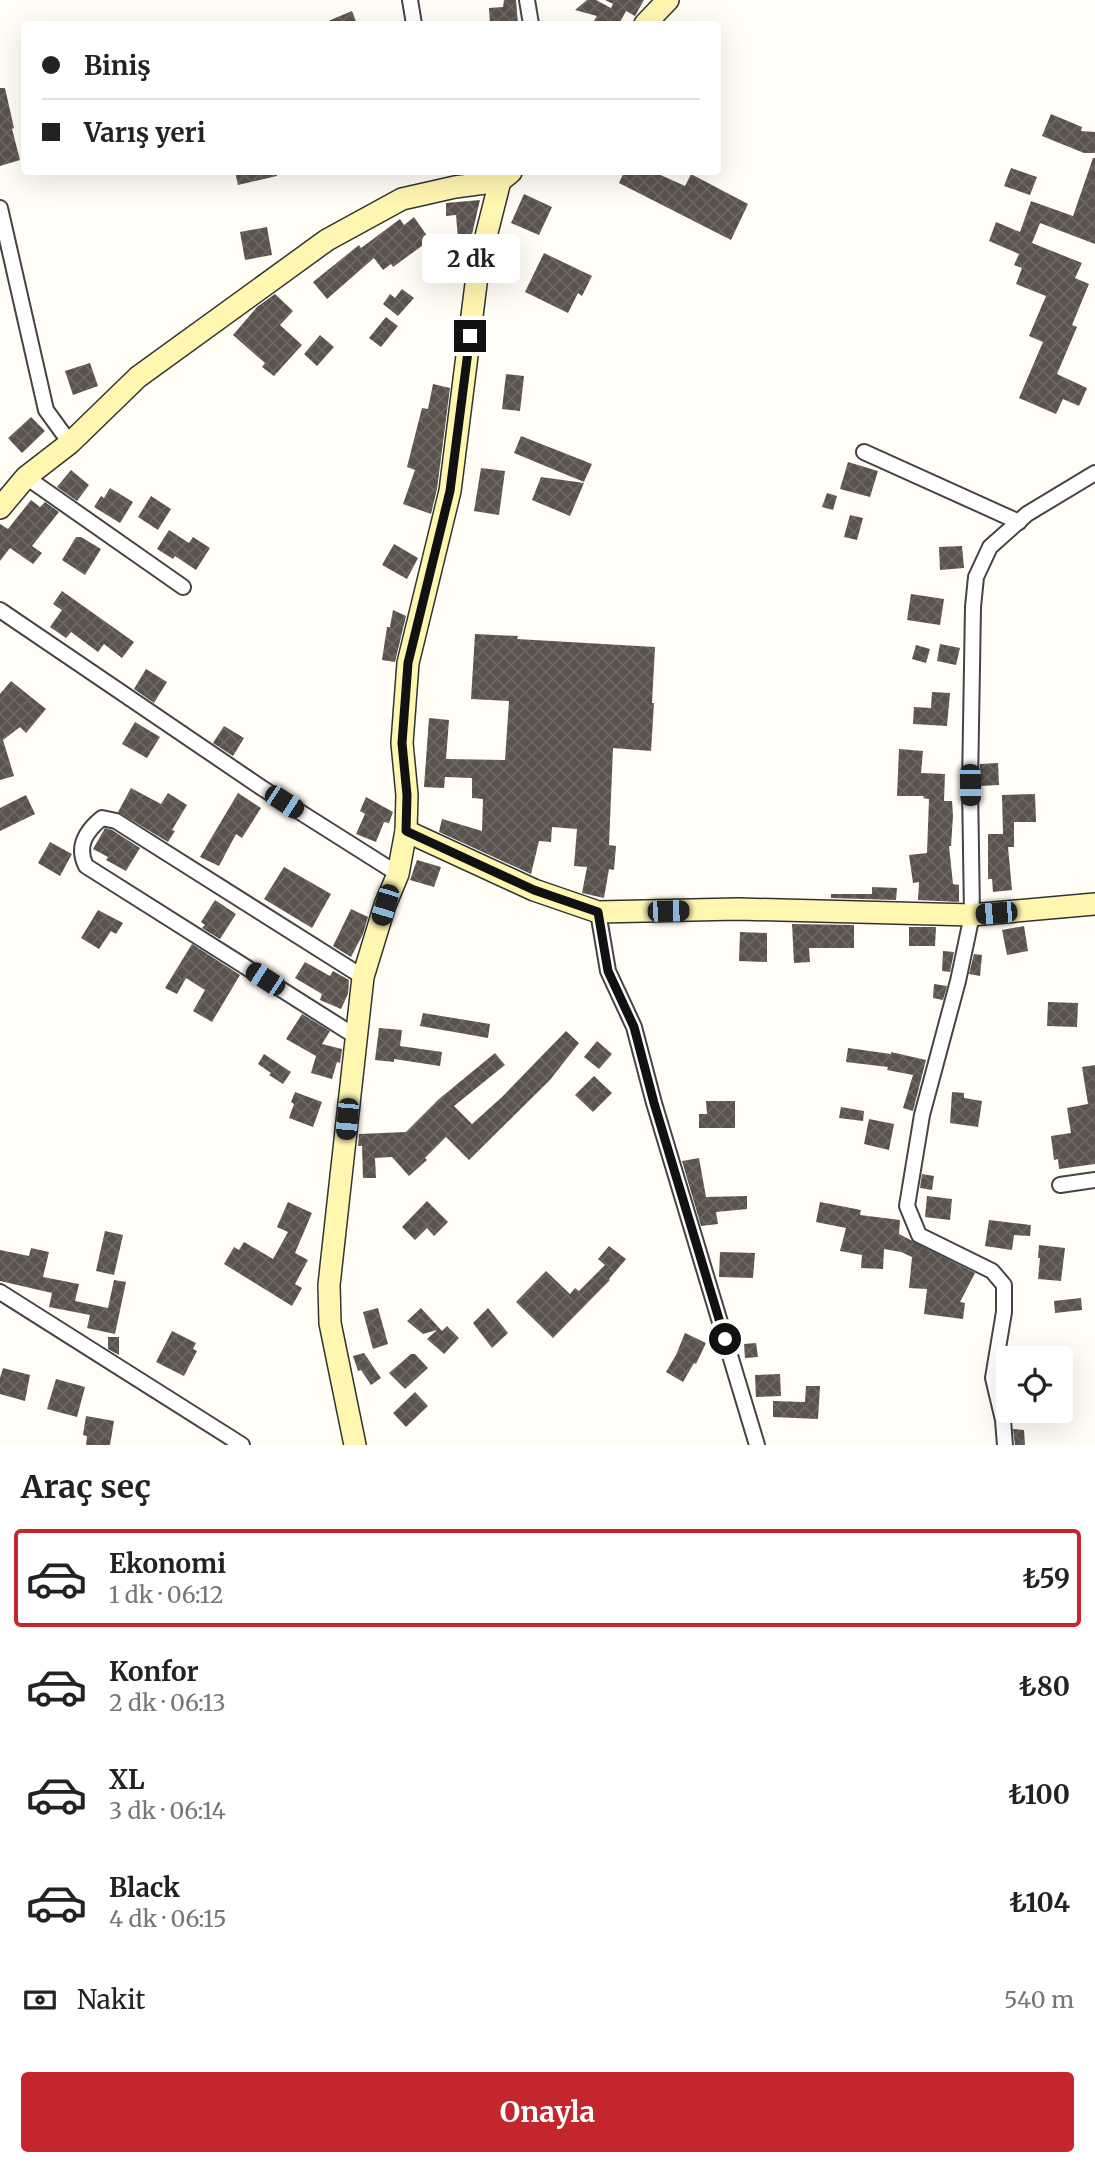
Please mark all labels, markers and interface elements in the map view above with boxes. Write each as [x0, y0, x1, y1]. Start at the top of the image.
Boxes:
text: Biniş [84, 49, 151, 82]
text: Varış yeri [84, 116, 206, 149]
callout: 2 dk [421, 234, 519, 284]
text: 2 dk [447, 244, 495, 273]
route end [454, 320, 486, 352]
car [960, 764, 981, 806]
car [261, 782, 308, 822]
car [369, 882, 402, 928]
car [647, 900, 690, 922]
car [975, 901, 1018, 925]
car [242, 959, 289, 999]
car [335, 1097, 360, 1141]
route start [709, 1323, 741, 1355]
map controls [996, 1346, 1073, 1423]
button: locate [996, 1346, 1073, 1423]
text: Araç seç [21, 1467, 151, 1507]
icon: car [25, 1547, 88, 1610]
text: Ekonomi [109, 1547, 226, 1580]
text: ₺59 [1023, 1562, 1070, 1595]
text: 1 dk · 06:12 [109, 1580, 223, 1609]
icon: car [25, 1655, 88, 1718]
text: Konfor [109, 1655, 199, 1688]
text: ₺80 [1019, 1670, 1070, 1703]
text: 2 dk · 06:13 [109, 1688, 226, 1717]
icon: car [25, 1763, 88, 1826]
text: XL [109, 1763, 145, 1796]
text: ₺100 [1008, 1778, 1070, 1811]
text: 3 dk · 06:14 [109, 1796, 226, 1825]
icon: car [25, 1871, 88, 1934]
text: Black [109, 1871, 180, 1904]
text: ₺104 [1009, 1886, 1070, 1919]
text: 4 dk · 06:15 [109, 1904, 226, 1933]
icon: cash [21, 1981, 59, 2019]
text: Nakit [77, 1983, 146, 2016]
text: 540 m [1004, 1985, 1074, 2014]
button: Onayla [21, 2072, 1074, 2152]

